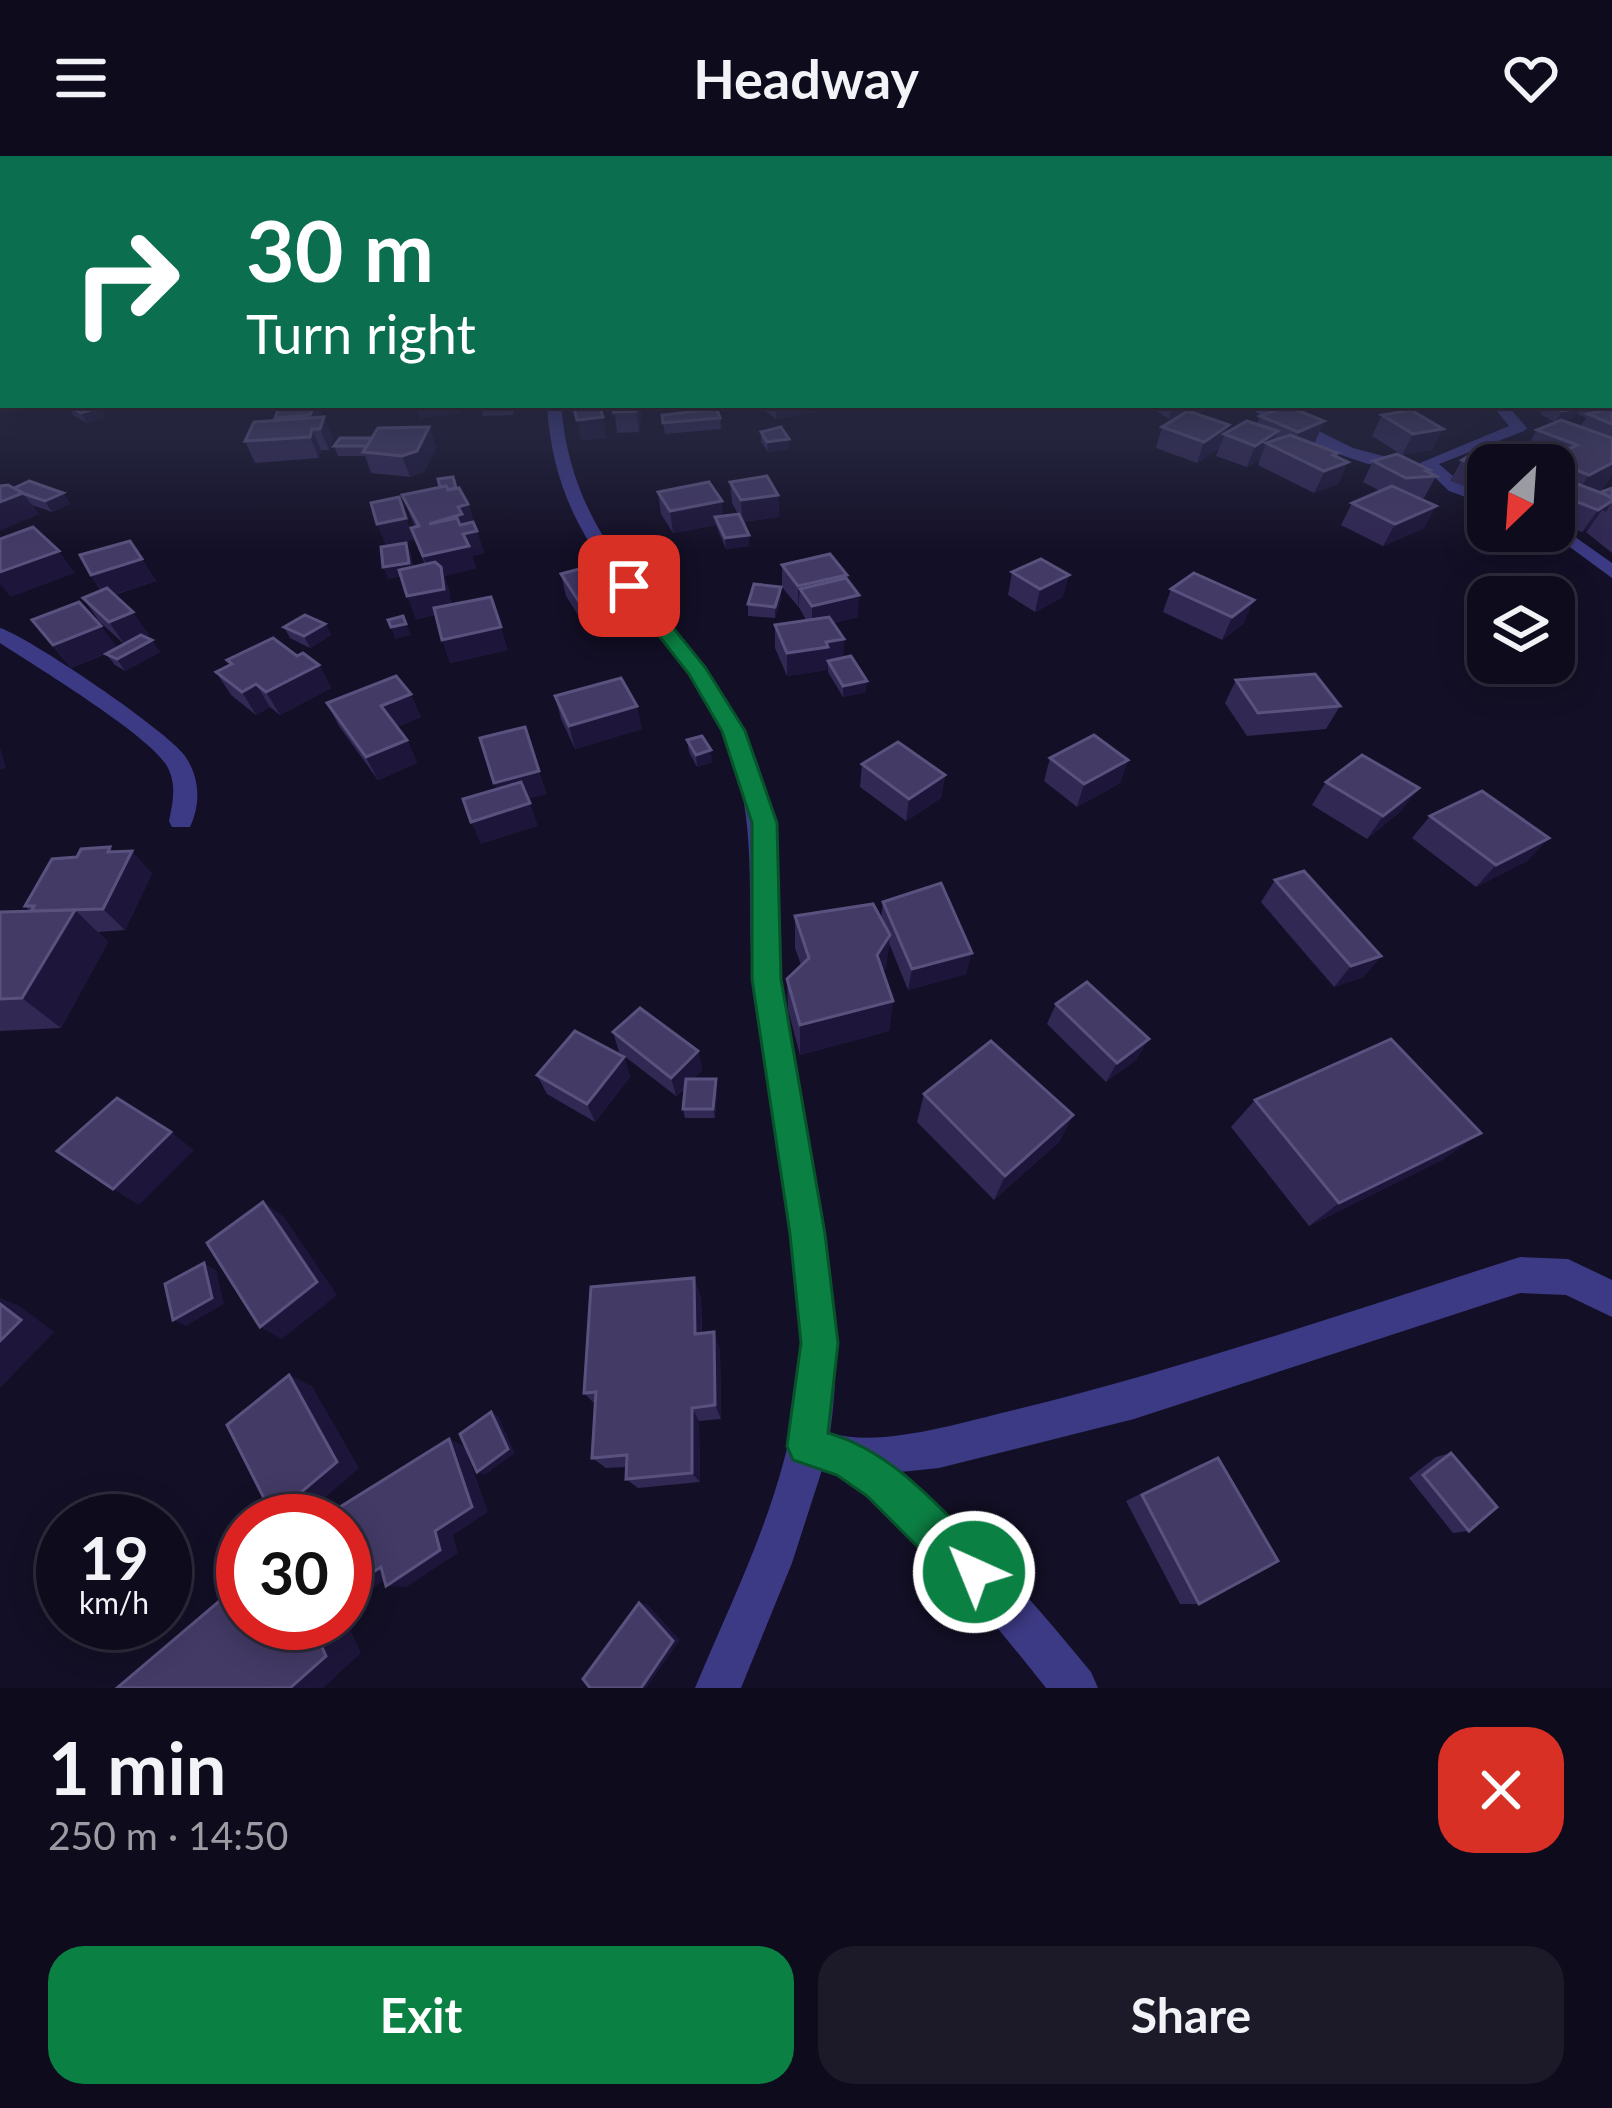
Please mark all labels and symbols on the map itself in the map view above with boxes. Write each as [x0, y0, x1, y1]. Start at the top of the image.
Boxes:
north arrow [1467, 444, 1575, 552]
pin [578, 535, 680, 637]
speed limit sign: 30 [216, 1494, 372, 1650]
position arrow [911, 1509, 1037, 1635]

